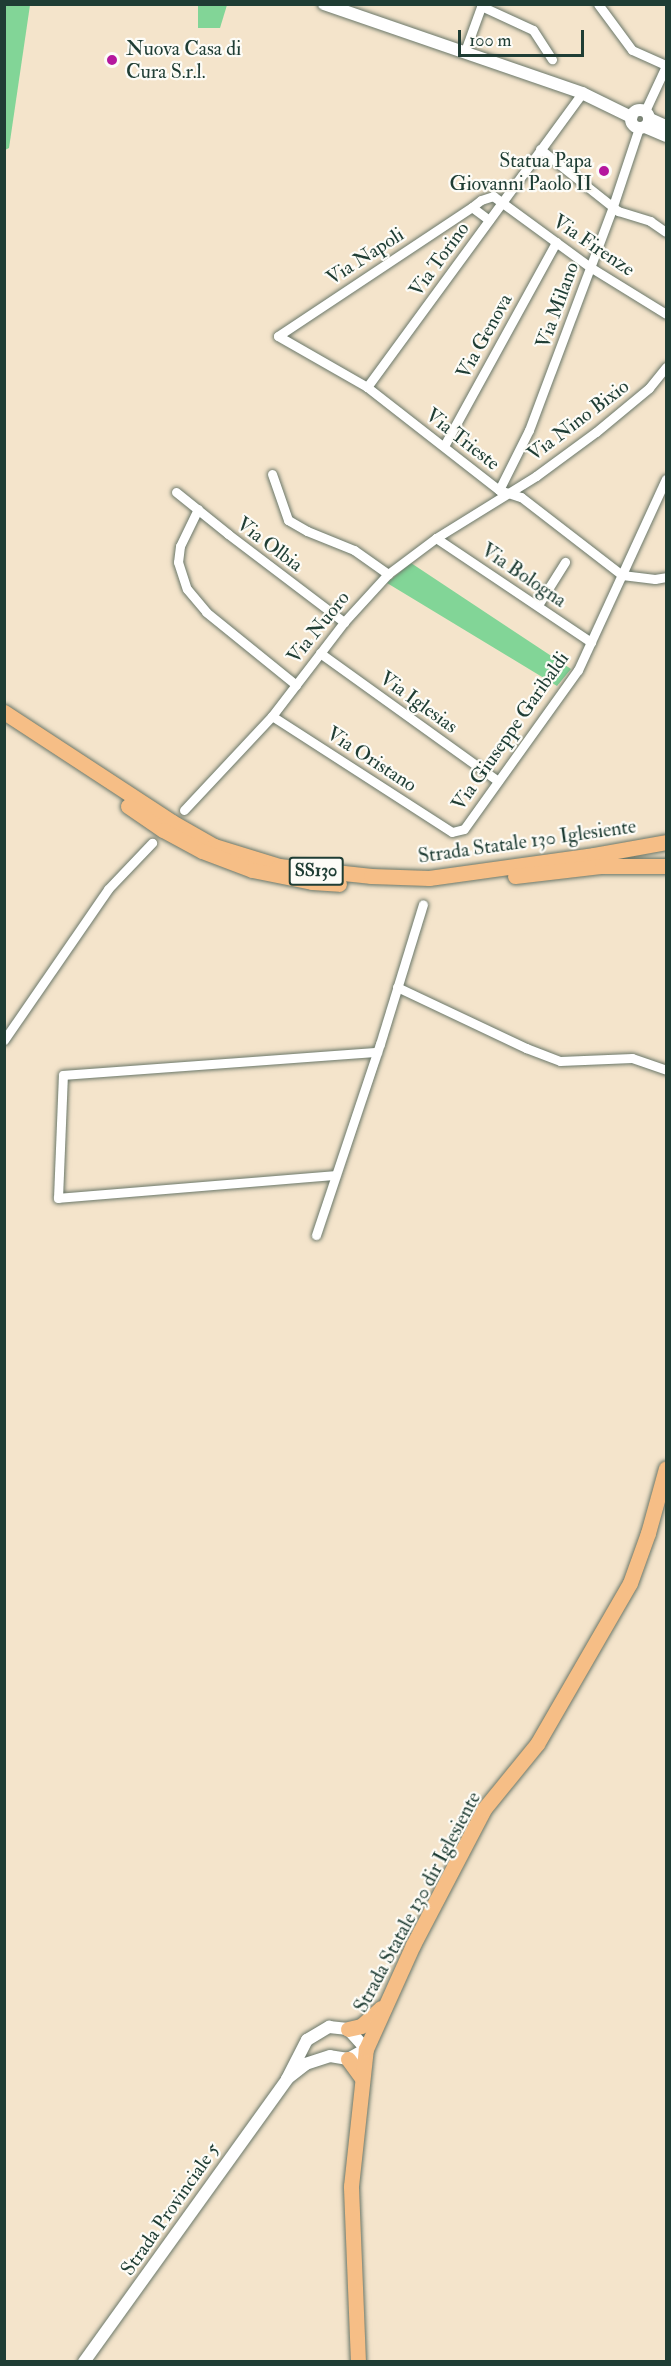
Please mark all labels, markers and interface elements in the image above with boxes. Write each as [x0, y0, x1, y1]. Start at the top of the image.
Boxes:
scale bar [461, 18, 587, 56]
text: 100 m [469, 29, 512, 52]
place label: Nuova Casa di Cura S.r.l. [126, 36, 241, 83]
marker: Nuova Casa di Cura S.r.l. [103, 51, 121, 69]
place label: Statua Papa Giovanni Paolo II [450, 148, 592, 195]
marker: Statua Papa Giovanni Paolo II [597, 164, 611, 178]
street label: Via Firenze [548, 209, 640, 281]
street label: Via Torino [404, 217, 474, 301]
street label: Via Napoli [322, 222, 408, 290]
street label: Via Milano [530, 259, 584, 351]
street label: Via Genova [451, 289, 517, 383]
street label: Via Nino Bixio [522, 374, 634, 466]
street label: Via Trieste [421, 403, 505, 475]
street label: Via Olbia [232, 511, 308, 577]
street label: Via Bologna [477, 538, 571, 612]
street label: Via Nuoro [282, 586, 354, 668]
street label: Via Giuseppe Garibaldi [446, 647, 574, 815]
street label: Via Iglesias [375, 666, 463, 738]
street label: Via Oristano [323, 721, 421, 797]
street label: Strada Statale 130 Iglesiente [416, 814, 638, 868]
road number: SS130 [288, 856, 344, 886]
street label: Strada Statale 130 dir Iglesiente [349, 1787, 485, 2017]
street label: Strada Provinciale 5 [115, 2138, 225, 2280]

